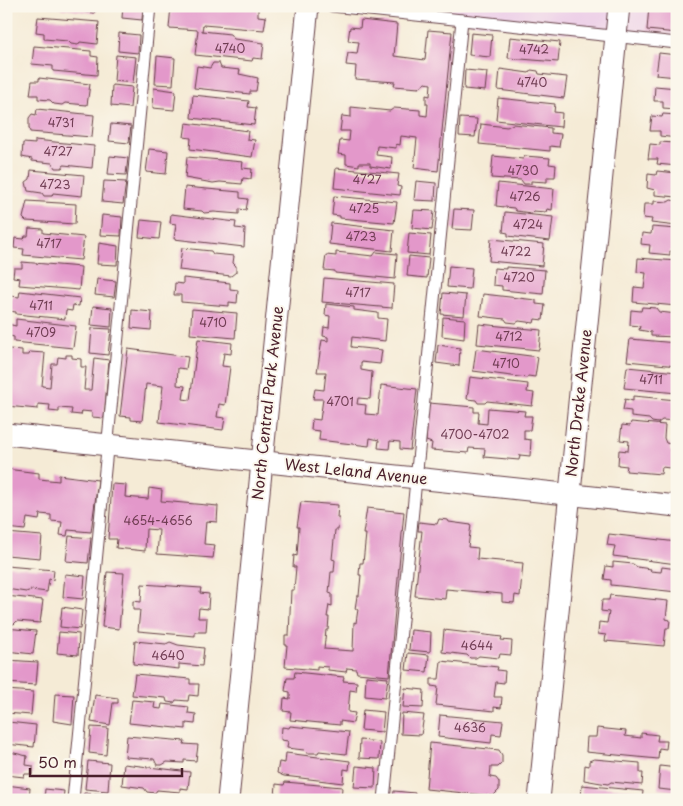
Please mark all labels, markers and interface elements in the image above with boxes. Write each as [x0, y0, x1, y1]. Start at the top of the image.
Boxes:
house number: 4740 [215, 39, 246, 57]
house number: 4742 [519, 40, 549, 58]
house number: 4740 [517, 73, 548, 91]
house number: 4731 [48, 113, 74, 131]
house number: 4727 [43, 142, 73, 160]
house number: 4730 [508, 161, 539, 179]
house number: 4727 [352, 170, 382, 188]
house number: 4723 [40, 175, 70, 193]
house number: 4726 [510, 187, 540, 205]
house number: 4725 [349, 199, 379, 217]
house number: 4724 [513, 215, 543, 233]
house number: 4723 [346, 227, 376, 245]
house number: 4717 [36, 234, 62, 252]
house number: 4722 [501, 242, 531, 260]
house number: 4720 [503, 268, 535, 286]
house number: 4717 [345, 283, 371, 301]
house number: 4711 [29, 296, 53, 314]
street label: North Central Park Avenue [245, 305, 288, 501]
house number: 4710 [199, 313, 227, 331]
house number: 4709 [26, 323, 56, 341]
house number: 4712 [495, 327, 523, 345]
street label: North Drake Avenue [558, 328, 597, 478]
house number: 4710 [492, 354, 520, 372]
house number: 4711 [639, 370, 663, 388]
house number: 4701 [326, 392, 354, 410]
house number: 4700-4702 [441, 425, 509, 443]
street label: West Leland Avenue [284, 452, 429, 489]
house number: 4654-4656 [123, 511, 193, 529]
house number: 4644 [461, 636, 493, 654]
house number: 4640 [151, 646, 185, 664]
house number: 4636 [454, 718, 486, 736]
scale bar [30, 746, 182, 778]
text: 50 m [38, 750, 77, 773]

